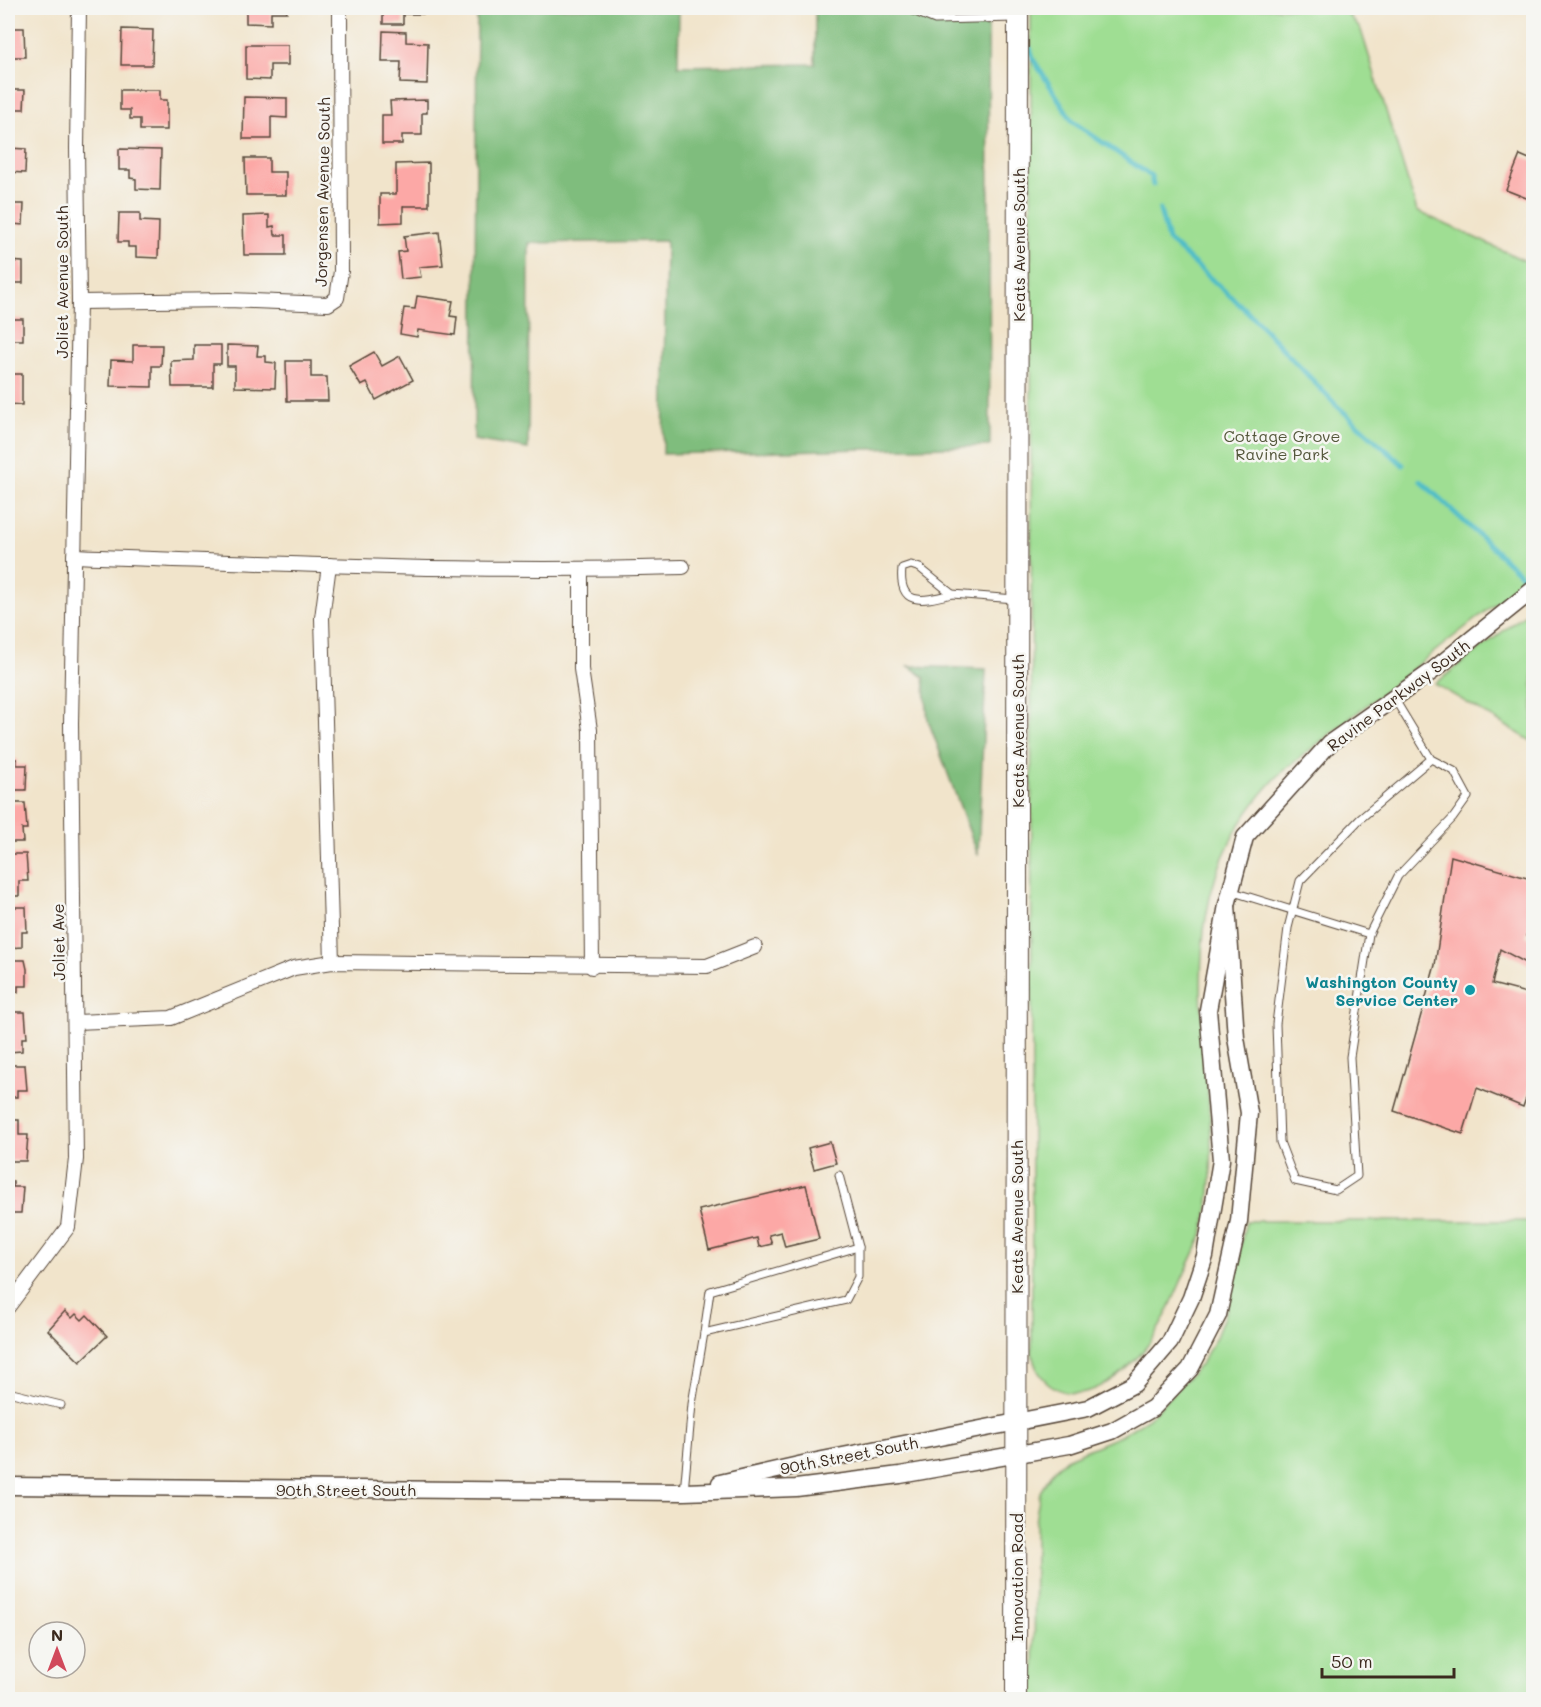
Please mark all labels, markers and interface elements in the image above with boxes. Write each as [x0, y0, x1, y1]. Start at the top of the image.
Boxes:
street label: Jorgensen Avenue South [310, 97, 334, 287]
street label: Keats Avenue South [1008, 168, 1029, 322]
street label: Joliet Avenue South [51, 205, 72, 359]
park label: Cottage Grove Ravine Park [1223, 425, 1341, 464]
street label: Ravine Parkway South [1323, 635, 1473, 755]
street label: Keats Avenue South [1007, 654, 1028, 808]
street label: Joliet Ave [47, 903, 69, 981]
place label: Washington County Service Center [1306, 971, 1458, 1010]
marker: Washington County Service Center [1463, 983, 1477, 997]
street label: Keats Avenue South [1006, 1140, 1027, 1294]
street label: 90th Street South [778, 1431, 920, 1479]
street label: 90th Street South [276, 1479, 416, 1500]
street label: Innovation Road [1006, 1513, 1027, 1641]
north arrow [27, 1620, 87, 1680]
text: N [51, 1624, 63, 1645]
scale bar [1322, 1641, 1454, 1679]
text: 50 m [1331, 1649, 1373, 1673]

